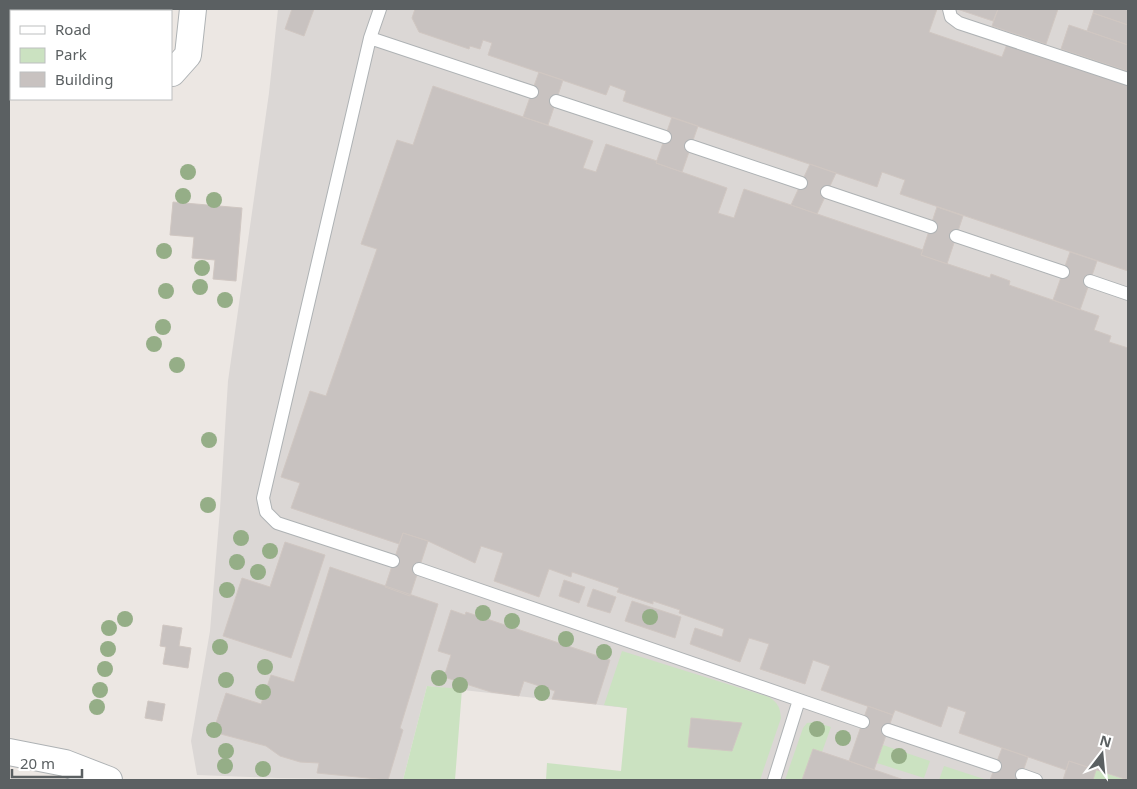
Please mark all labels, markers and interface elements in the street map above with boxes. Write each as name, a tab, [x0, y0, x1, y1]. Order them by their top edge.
legend	[10, 10, 172, 100]
text: Road	[55, 19, 91, 39]
text: Park	[55, 44, 87, 64]
text: Building	[55, 69, 113, 89]
north arrow	[1077, 729, 1127, 779]
text: N	[1098, 730, 1114, 752]
scale bar	[12, 746, 82, 778]
text: 20 m	[20, 753, 55, 773]

